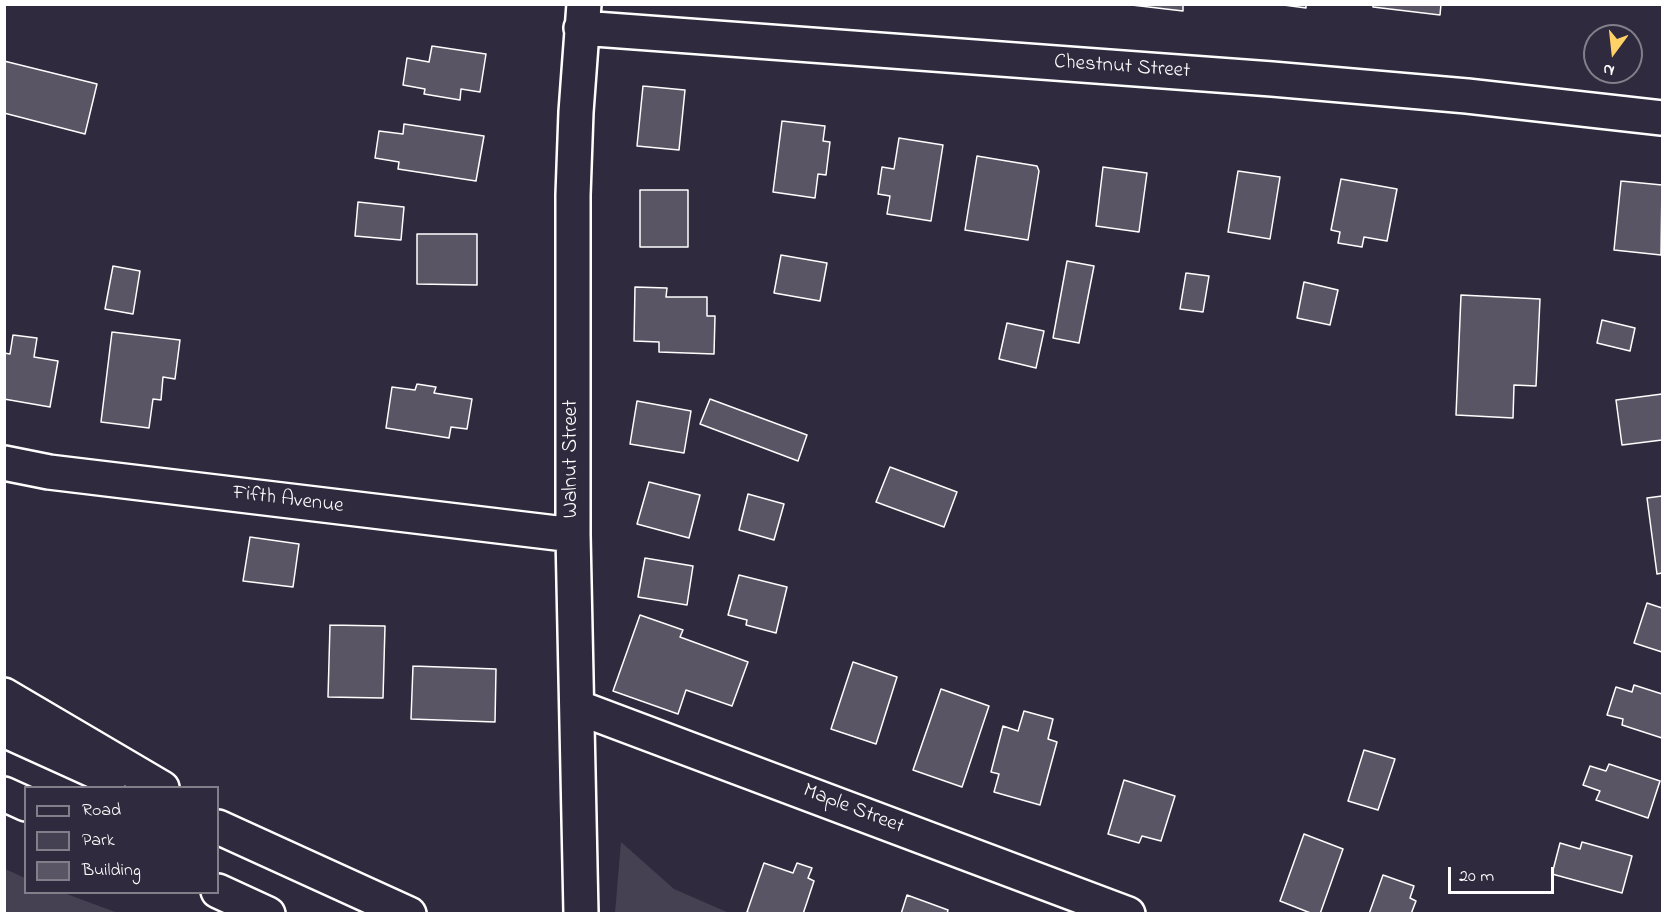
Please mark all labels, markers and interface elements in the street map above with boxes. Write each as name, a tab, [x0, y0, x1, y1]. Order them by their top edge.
north arrow	[1583, 24, 1643, 84]
street label: Chestnut Street	[1053, 51, 1191, 85]
text: N	[1601, 56, 1617, 82]
street label: Walnut Street	[560, 400, 586, 518]
street label: Fifth Avenue	[231, 482, 345, 520]
street label: Maple Street	[799, 779, 907, 841]
legend	[24, 786, 219, 894]
text: Road	[82, 798, 121, 824]
text: Park	[82, 828, 115, 854]
scale bar	[1451, 855, 1558, 893]
text: Building	[82, 858, 141, 884]
text: 20 m	[1459, 864, 1494, 890]

